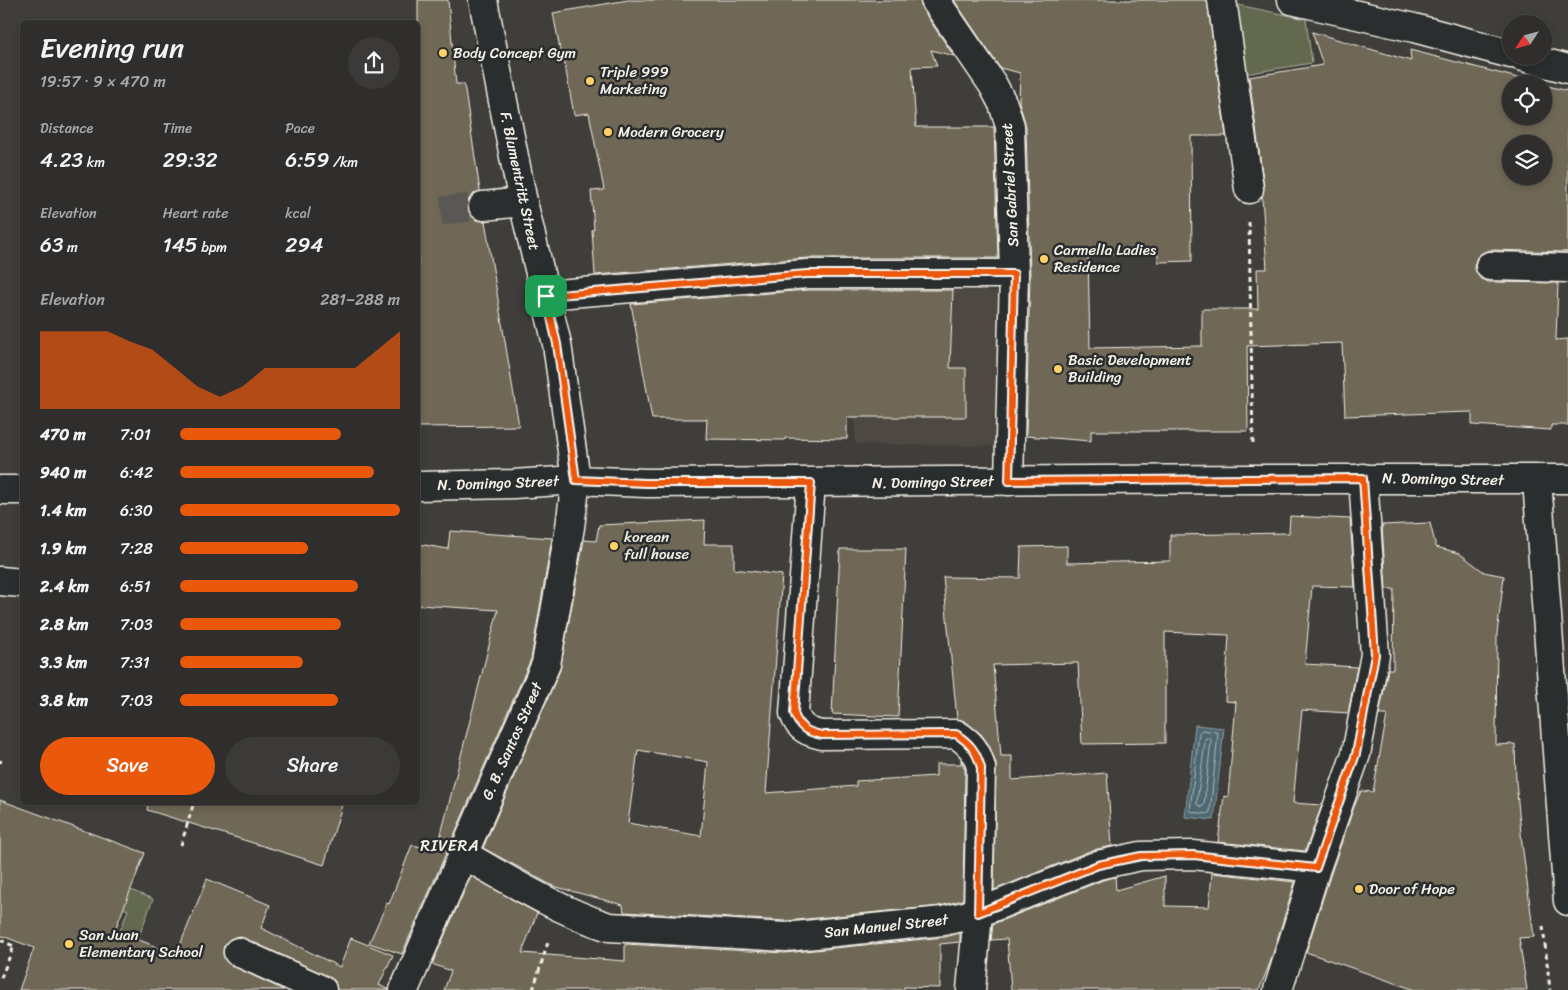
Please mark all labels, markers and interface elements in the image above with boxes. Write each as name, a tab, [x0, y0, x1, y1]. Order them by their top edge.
north arrow	[1502, 15, 1552, 65]
map controls	[1502, 15, 1552, 185]
text: Evening run	[40, 23, 184, 72]
button: share	[348, 37, 400, 89]
place label: Body Concept Gym	[453, 40, 576, 66]
marker: Body Concept Gym	[437, 47, 449, 59]
place label: Triple 999 Marketing	[600, 59, 669, 102]
text: 19:57 · 9 × 470 m	[40, 67, 166, 96]
marker: Triple 999 Marketing	[584, 75, 596, 87]
button: locate	[1502, 75, 1552, 125]
street label: F. Blumentritt Street	[493, 109, 547, 253]
text: Distance	[40, 116, 93, 141]
text: Time	[163, 116, 192, 141]
text: Pace	[285, 116, 315, 141]
place label: Modern Grocery	[618, 119, 724, 145]
street label: San Gabriel Street	[994, 122, 1026, 247]
marker: Modern Grocery	[602, 126, 614, 138]
button: layers	[1502, 135, 1552, 185]
text: 4.23	[40, 141, 83, 179]
text: 29:32	[163, 141, 218, 179]
text: 6:59	[285, 141, 329, 179]
text: km	[83, 150, 105, 175]
text: /km	[329, 150, 358, 175]
text: Elevation	[40, 201, 97, 226]
text: Heart rate	[163, 201, 228, 226]
text: kcal	[285, 201, 311, 226]
text: 63	[40, 226, 63, 264]
text: 145	[163, 226, 198, 264]
text: 294	[285, 226, 323, 264]
text: m	[63, 235, 78, 260]
text: bpm	[198, 235, 227, 260]
place label: Carmella Ladies Residence	[1054, 237, 1157, 280]
marker: Carmella Ladies Residence	[1038, 253, 1050, 265]
pin	[525, 275, 567, 317]
icon: arrive	[532, 282, 560, 310]
text: Elevation	[40, 285, 105, 314]
text: 281–288 m	[320, 285, 400, 314]
place label: Basic Development Building	[1068, 347, 1192, 390]
marker: Basic Development Building	[1052, 363, 1064, 375]
text: 470 m	[40, 420, 86, 449]
text: 7:01	[120, 420, 151, 449]
text: 940 m	[40, 458, 86, 487]
text: 6:42	[120, 458, 153, 487]
street label: N. Domingo Street	[1382, 465, 1505, 493]
street label: N. Domingo Street	[437, 468, 560, 498]
street label: N. Domingo Street	[872, 468, 995, 496]
text: 1.4 km	[40, 496, 87, 525]
text: 6:30	[120, 496, 153, 525]
place label: korean full house	[624, 524, 690, 567]
text: 1.9 km	[40, 534, 86, 563]
text: 7:28	[120, 534, 153, 563]
marker: korean full house	[608, 540, 620, 552]
text: 2.4 km	[40, 572, 89, 601]
text: 6:51	[120, 572, 151, 601]
text: 2.8 km	[40, 610, 89, 639]
text: 7:03	[120, 610, 153, 639]
text: 3.3 km	[40, 648, 87, 677]
text: 7:31	[120, 648, 150, 677]
street label: G. B. Santos Street	[474, 677, 550, 804]
text: 3.8 km	[40, 686, 88, 715]
text: 7:03	[120, 686, 153, 715]
button: Save	[40, 737, 215, 795]
button: Share	[225, 737, 400, 795]
district label: RIVERA	[420, 831, 480, 860]
place label: Door of Hope	[1369, 876, 1455, 902]
marker: Door of Hope	[1353, 883, 1365, 895]
street label: San Manuel Street	[823, 906, 950, 945]
place label: San Juan Elementary School	[79, 922, 204, 965]
marker: San Juan Elementary School	[63, 938, 75, 950]

